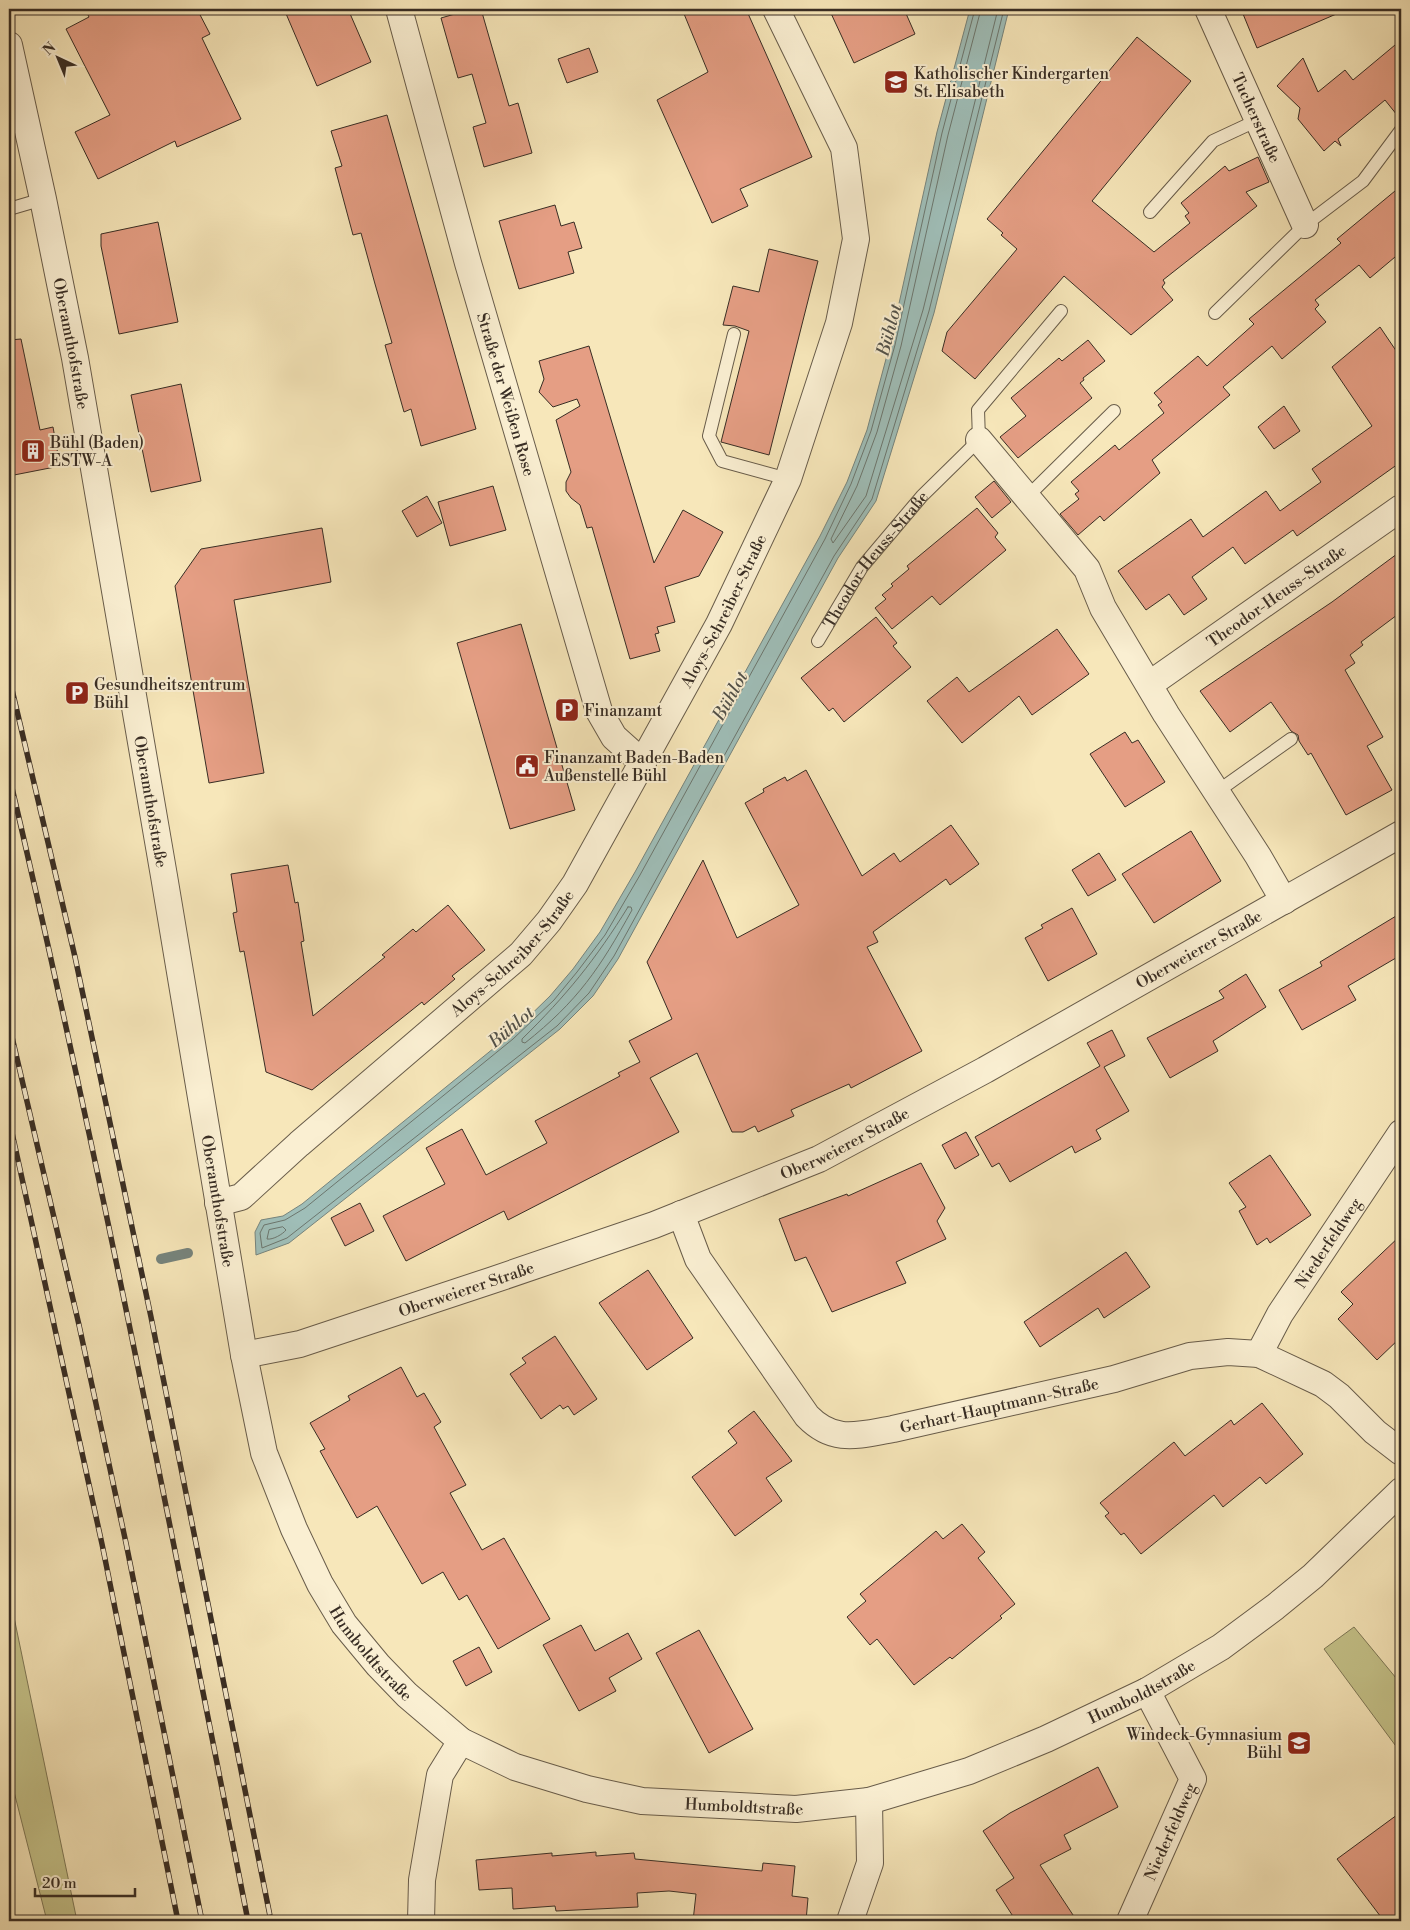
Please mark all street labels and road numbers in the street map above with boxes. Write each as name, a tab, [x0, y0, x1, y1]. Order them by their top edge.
street label: Tucherstraße	[1227, 70, 1285, 166]
street label: Oberamthofstraße	[48, 276, 93, 411]
street label: Straße der Weißen Rose	[472, 310, 539, 479]
street label: Theodor-Heuss-Straße	[819, 487, 933, 632]
street label: Aloys-Schreiber-Straße	[676, 531, 771, 692]
street label: Theodor-Heuss-Straße	[1203, 541, 1350, 652]
street label: Oberamthofstraße	[129, 734, 171, 869]
street label: Aloys-Schreiber-Straße	[446, 886, 579, 1022]
street label: Oberweierer Straße	[1132, 906, 1265, 993]
street label: Oberweierer Straße	[777, 1104, 913, 1184]
street label: Oberamthofstraße	[196, 1134, 238, 1269]
street label: Niederfeldweg	[1291, 1194, 1366, 1292]
street label: Oberweierer Straße	[396, 1258, 537, 1322]
street label: Gerhart-Hauptmann-Straße	[898, 1374, 1101, 1438]
street label: Humboldtstraße	[324, 1603, 416, 1705]
street label: Humboldtstraße	[1085, 1656, 1199, 1729]
street label: Niederfeldweg	[1140, 1779, 1201, 1884]
street label: Humboldtstraße	[684, 1794, 804, 1820]

